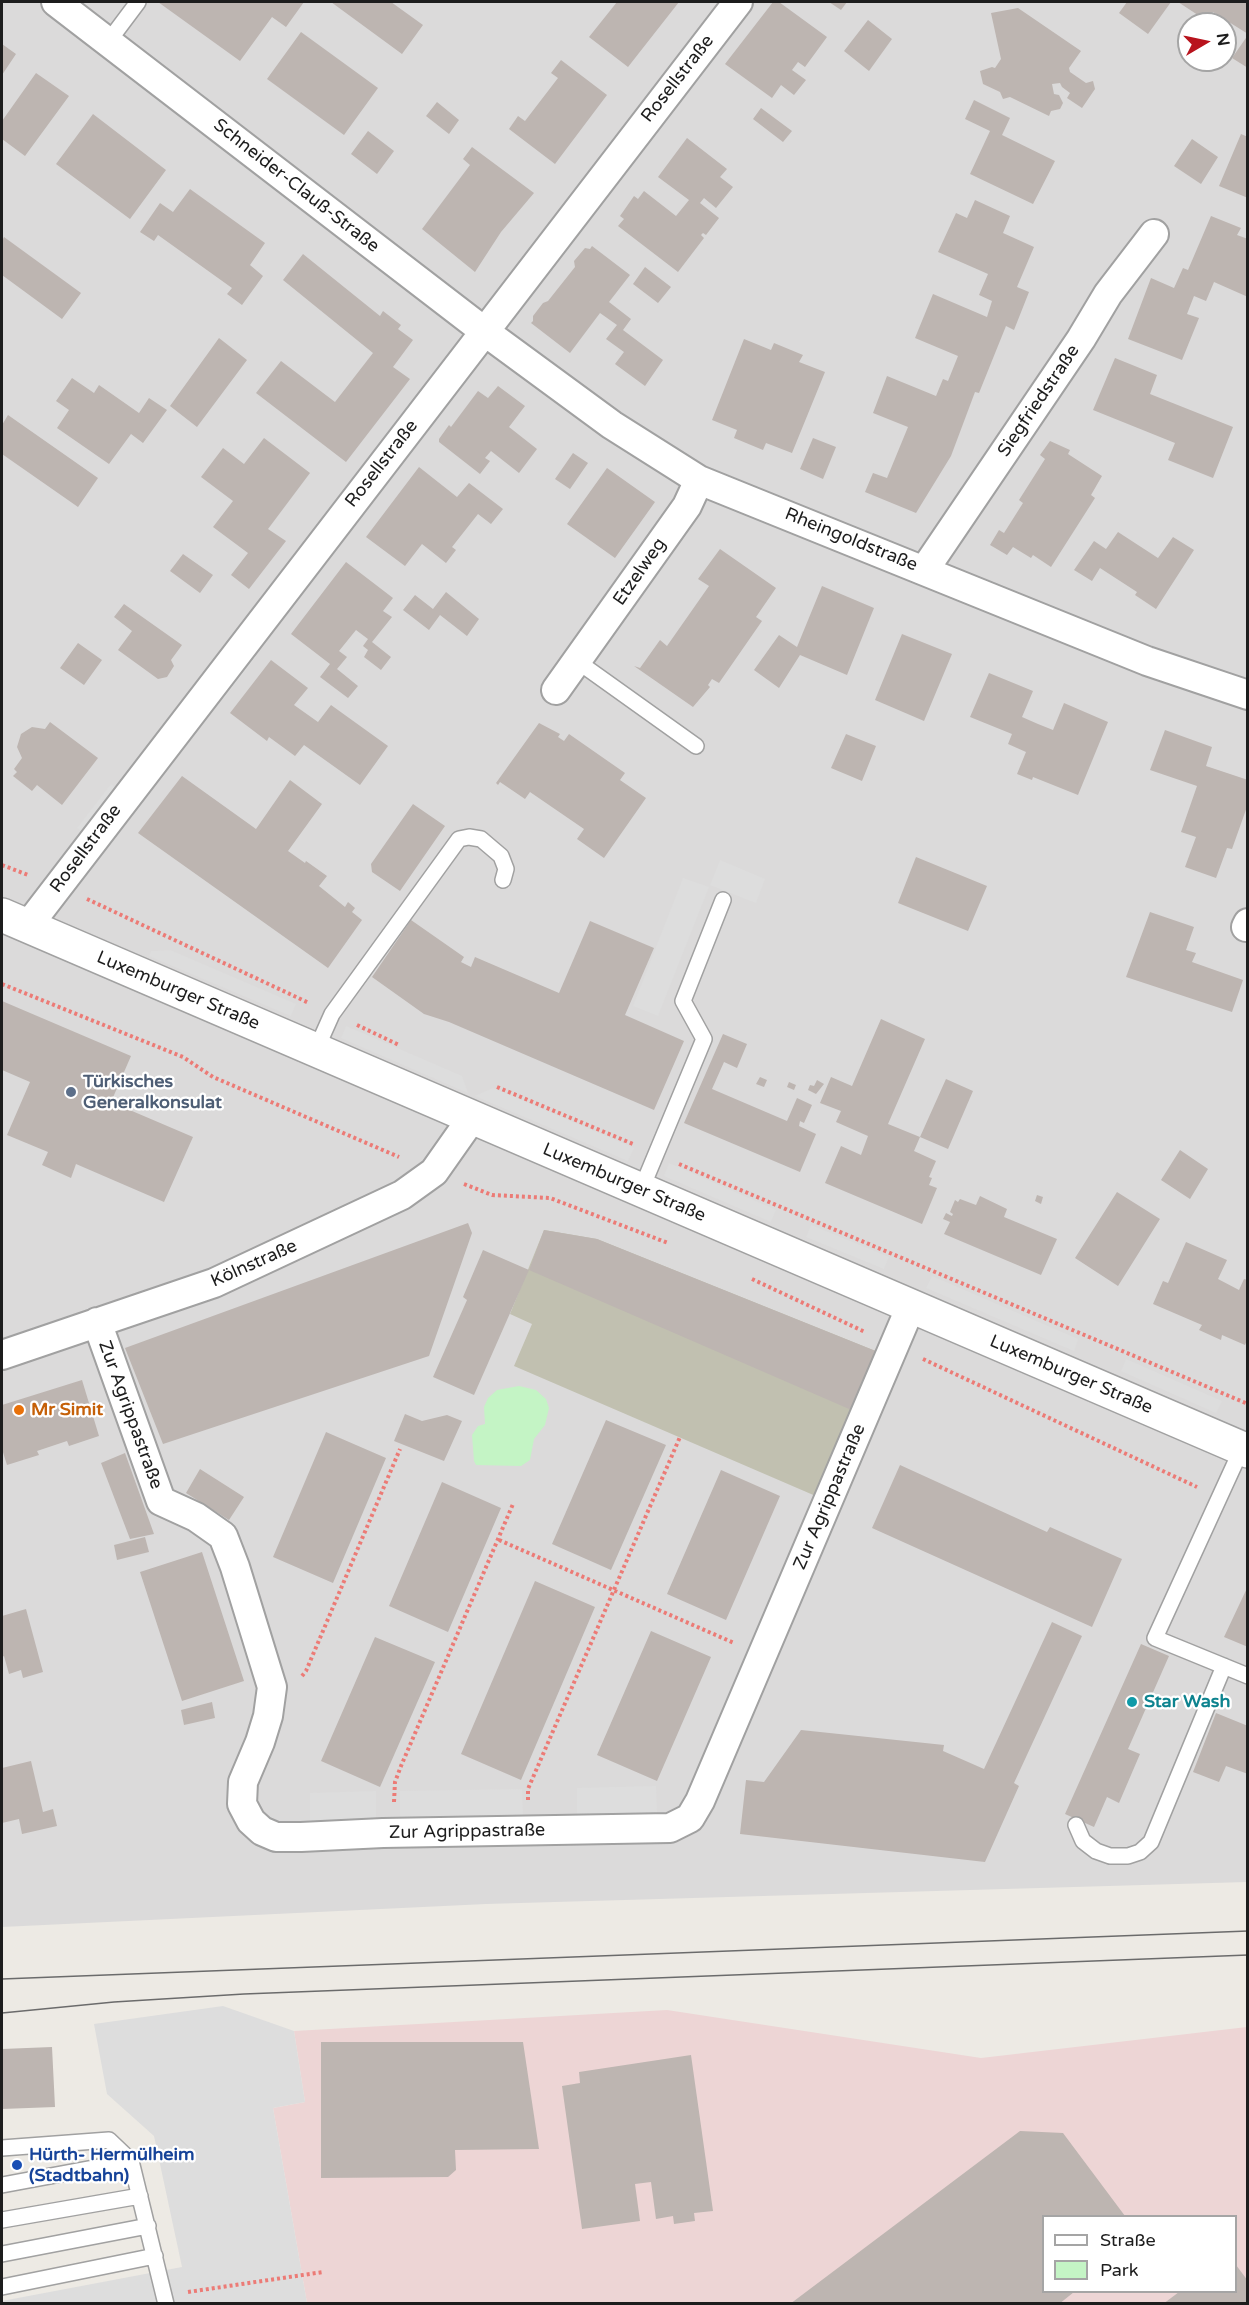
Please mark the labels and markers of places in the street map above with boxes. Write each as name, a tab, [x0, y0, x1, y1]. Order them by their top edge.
place label: Türkisches Generalkonsulat	[83, 1071, 222, 1114]
marker: Türkisches Generalkonsulat	[64, 1085, 78, 1099]
place label: Mr Simit	[31, 1399, 103, 1421]
marker: Mr Simit	[12, 1403, 26, 1417]
place label: Star Wash	[1144, 1691, 1230, 1713]
marker: Star Wash	[1125, 1695, 1139, 1709]
place label: Hürth- Hermülheim (Stadtbahn)	[29, 2144, 195, 2186]
marker: Hürth- Hermülheim (Stadtbahn)	[10, 2158, 24, 2172]

